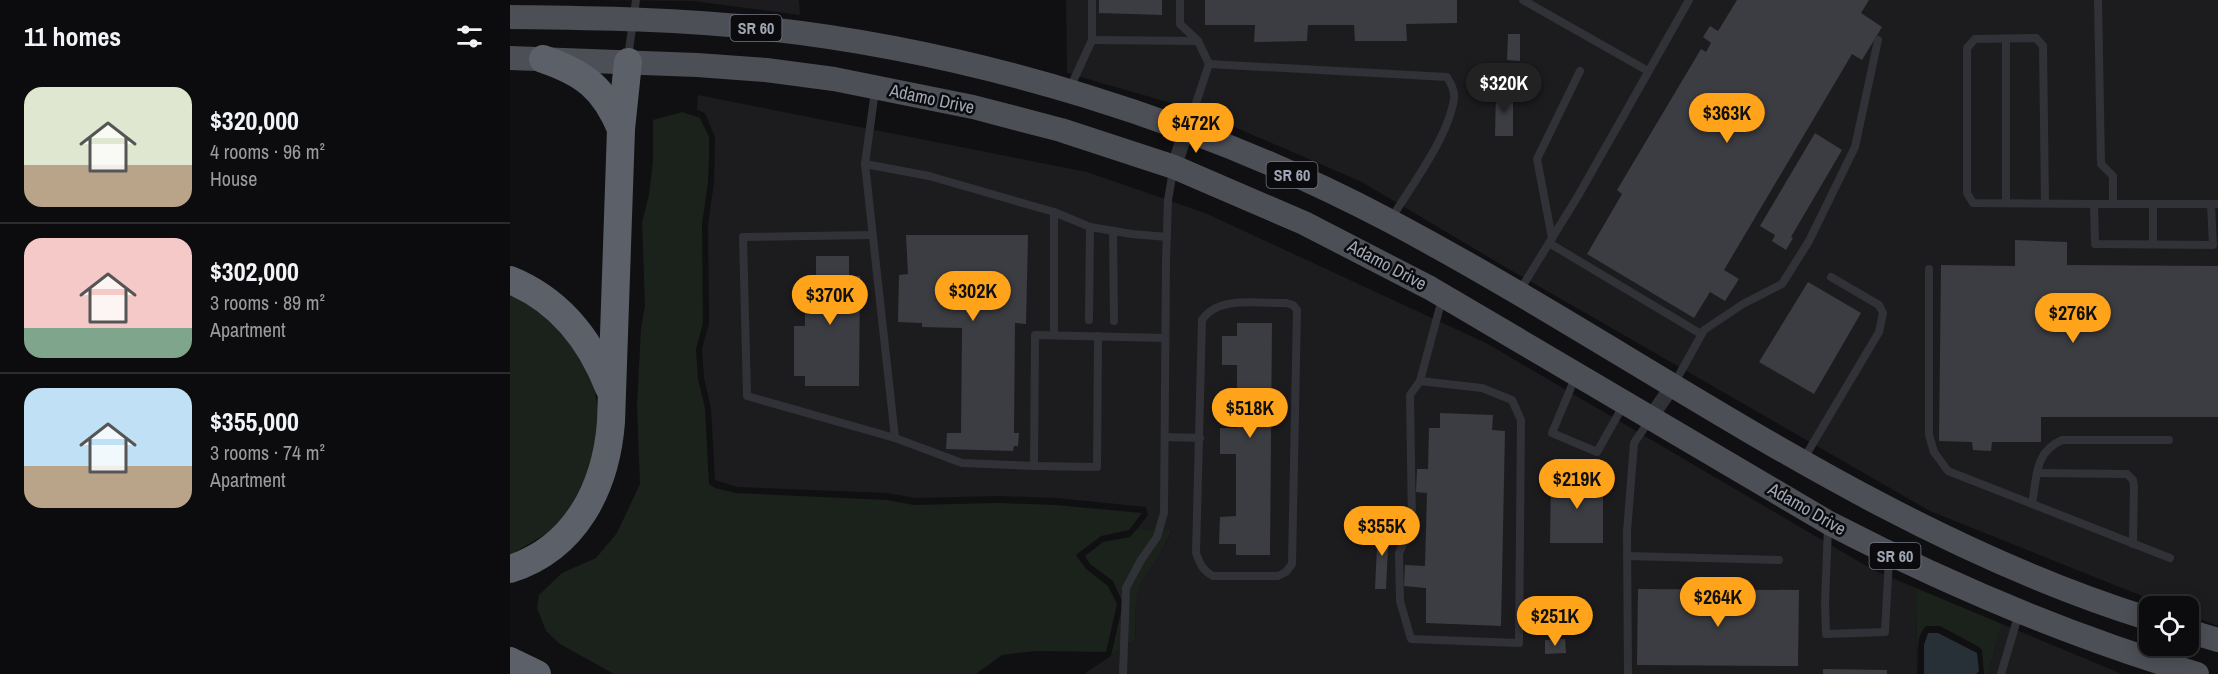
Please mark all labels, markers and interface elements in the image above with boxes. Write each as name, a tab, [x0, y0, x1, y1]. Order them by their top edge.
road number: SR 60	[730, 15, 782, 41]
text: 11 homes	[24, 19, 121, 54]
icon: filters	[453, 20, 486, 53]
pin: $320K	[1462, 63, 1546, 114]
text: $320K	[1480, 69, 1528, 96]
street label: Adamo Drive	[886, 77, 977, 120]
pin: $363K	[1685, 93, 1769, 144]
text: $363K	[1703, 99, 1751, 126]
text: $320,000	[210, 103, 299, 138]
pin: $472K	[1154, 103, 1238, 154]
text: $472K	[1172, 109, 1220, 136]
icon: home	[72, 111, 144, 183]
text: 4 rooms · 96 m²	[210, 138, 325, 165]
road number: SR 60	[1266, 162, 1318, 188]
text: House	[210, 165, 257, 192]
street label: Adamo Drive	[1342, 233, 1431, 296]
text: $302,000	[210, 254, 299, 289]
icon: home	[72, 262, 144, 334]
pin: $302K	[931, 271, 1015, 322]
pin: $370K	[788, 275, 872, 326]
text: $302K	[949, 277, 997, 304]
text: $370K	[806, 281, 854, 308]
text: 3 rooms · 89 m²	[210, 289, 325, 316]
pin: $276K	[2031, 293, 2115, 344]
text: $276K	[2049, 299, 2097, 326]
text: Apartment	[210, 316, 286, 343]
pin: $518K	[1208, 388, 1292, 439]
text: $518K	[1226, 394, 1274, 421]
text: $355,000	[210, 404, 299, 439]
icon: home	[72, 412, 144, 484]
text: 3 rooms · 74 m²	[210, 439, 325, 466]
pin: $219K	[1535, 459, 1619, 510]
text: $219K	[1553, 465, 1601, 492]
text: Apartment	[210, 466, 286, 493]
street label: Adamo Drive	[1763, 476, 1851, 541]
pin: $355K	[1340, 506, 1424, 557]
text: $355K	[1358, 512, 1406, 539]
road number: SR 60	[1870, 543, 1920, 569]
pin: $264K	[1676, 577, 1760, 628]
text: $264K	[1694, 583, 1742, 610]
pin: $251K	[1513, 596, 1597, 647]
map controls	[2139, 596, 2199, 656]
button: locate	[2139, 596, 2199, 656]
text: $251K	[1531, 602, 1579, 629]

